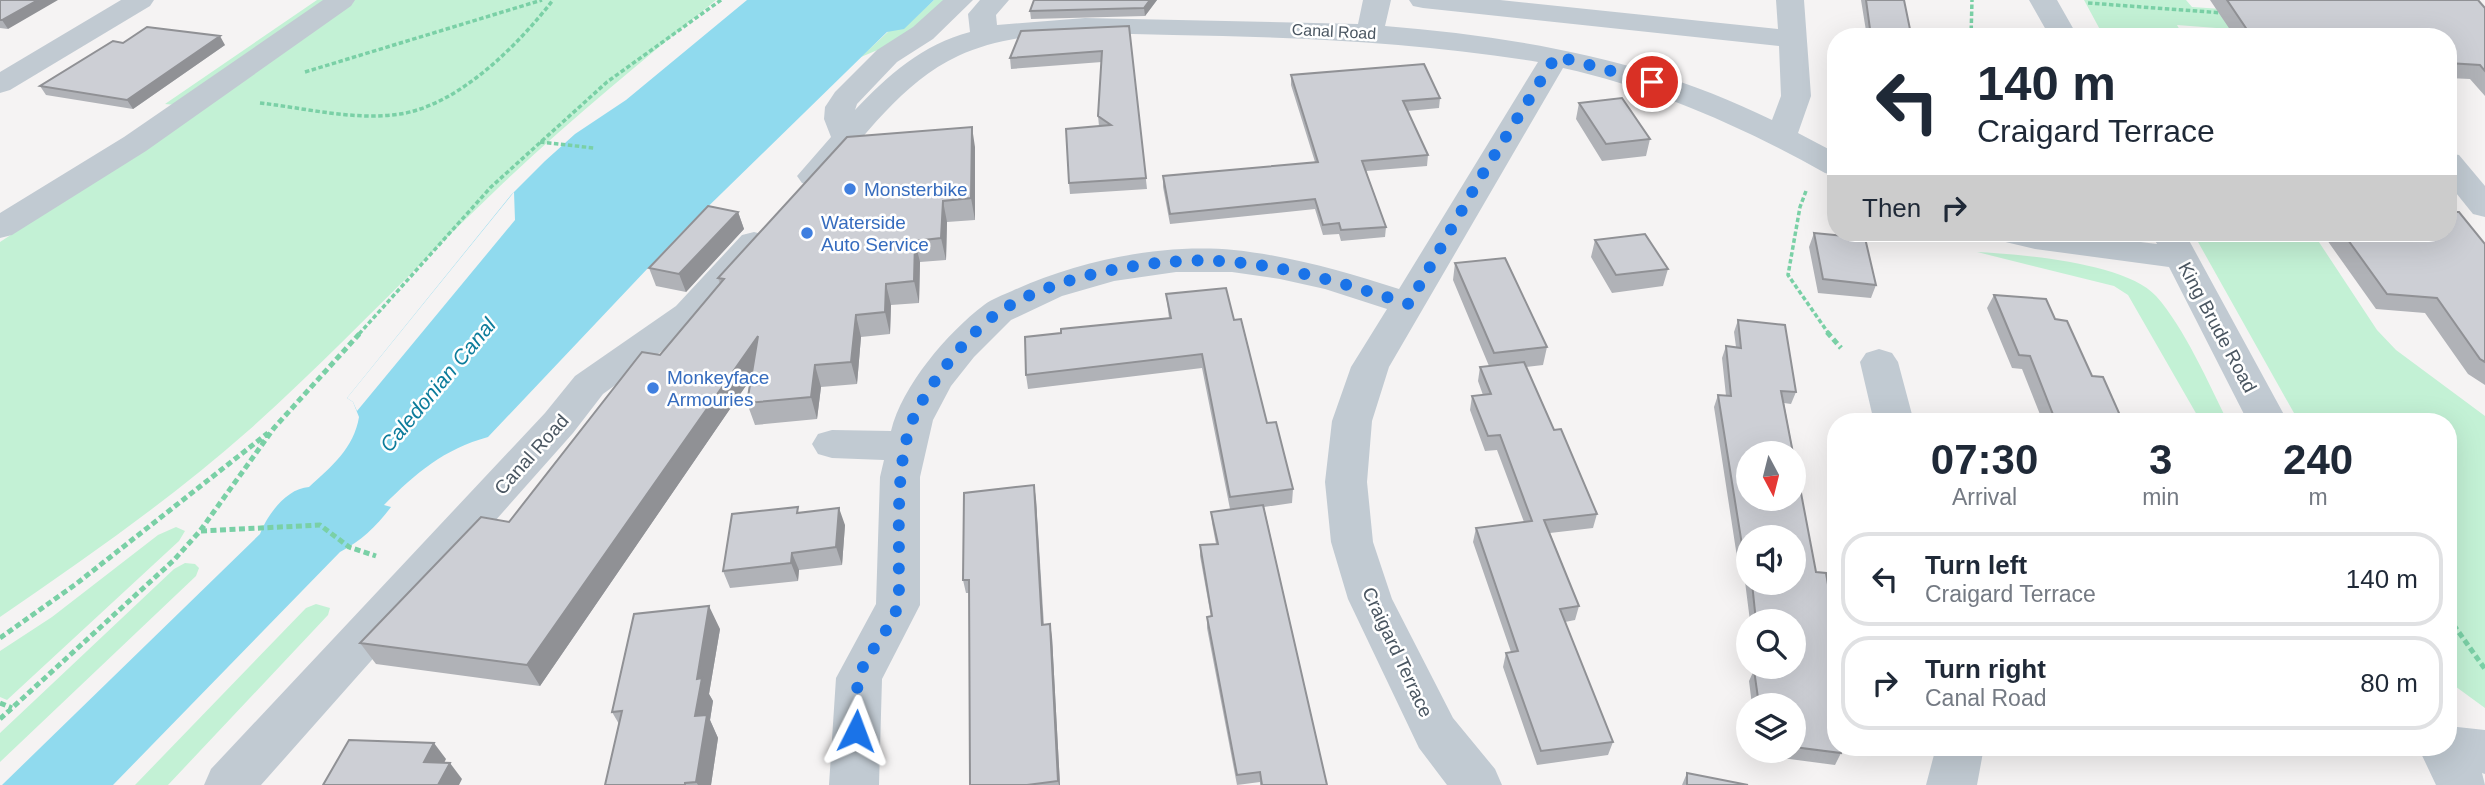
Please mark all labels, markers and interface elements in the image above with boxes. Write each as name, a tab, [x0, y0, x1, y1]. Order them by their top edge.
street label: Canal Road	[1291, 21, 1377, 42]
pin	[1622, 52, 1682, 112]
icon: left	[1862, 56, 1953, 147]
text: 140 m	[1977, 56, 2116, 110]
icon: arrive	[1633, 63, 1671, 101]
text: Craigard Terrace	[1977, 113, 2215, 149]
place label: Monsterbike	[864, 179, 968, 200]
marker: Monsterbike	[842, 181, 858, 197]
icon: right	[1935, 189, 1973, 227]
text: Then	[1862, 193, 1921, 223]
place label: Waterside Auto Service	[821, 212, 929, 255]
marker: Waterside Auto Service	[799, 225, 815, 241]
street label: King Brude Road	[2174, 258, 2261, 396]
water label: Caledonian Canal	[375, 312, 501, 456]
place label: Monkeyface Armouries	[667, 367, 769, 410]
marker: Monkeyface Armouries	[645, 380, 661, 396]
street label: Canal Road	[490, 410, 573, 499]
text: 07:30	[1931, 436, 2038, 483]
text: 3	[2149, 436, 2172, 483]
text: 240	[2283, 436, 2353, 483]
north arrow	[1736, 441, 1806, 511]
map controls	[1736, 441, 1806, 763]
text: Arrival	[1952, 484, 2017, 510]
text: min	[2142, 484, 2179, 510]
text: m	[2309, 484, 2328, 510]
button: sound	[1736, 525, 1806, 595]
text: Turn left	[1925, 550, 2027, 580]
icon: left	[1866, 560, 1904, 598]
text: 140 m	[2346, 564, 2418, 594]
text: Craigard Terrace	[1925, 581, 2096, 607]
street label: Craigard Terrace	[1358, 584, 1437, 721]
button: search	[1736, 609, 1806, 679]
text: Turn right	[1925, 654, 2046, 684]
icon: right	[1866, 664, 1904, 702]
text: 80 m	[2360, 668, 2418, 698]
text: Canal Road	[1925, 685, 2046, 711]
button: layers	[1736, 693, 1806, 763]
position arrow	[819, 694, 893, 768]

